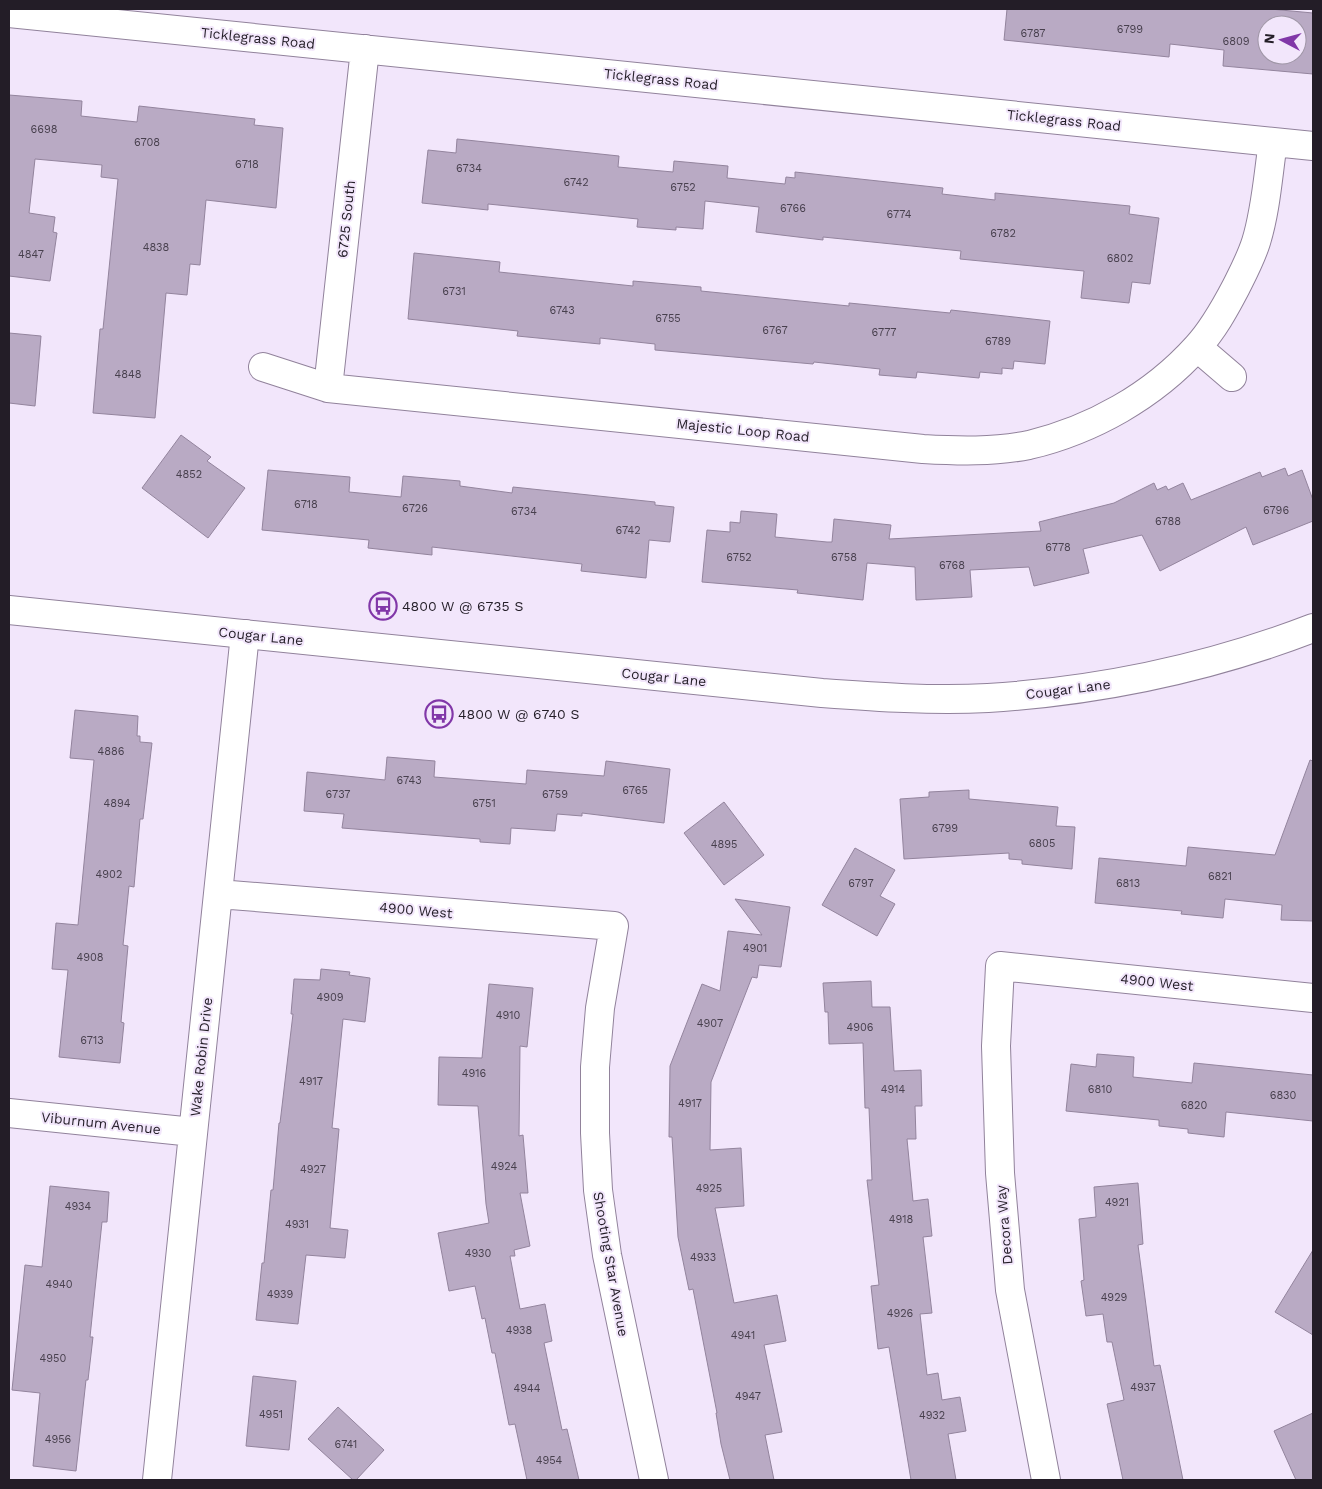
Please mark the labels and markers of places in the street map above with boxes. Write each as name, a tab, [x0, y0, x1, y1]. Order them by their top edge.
bus stop icon: 4800 W @ 6735 S	[368, 591, 398, 621]
place label: 4800 W @ 6735 S	[402, 598, 523, 614]
bus stop icon: 4800 W @ 6740 S	[424, 699, 454, 729]
place label: 4800 W @ 6740 S	[458, 706, 579, 722]

